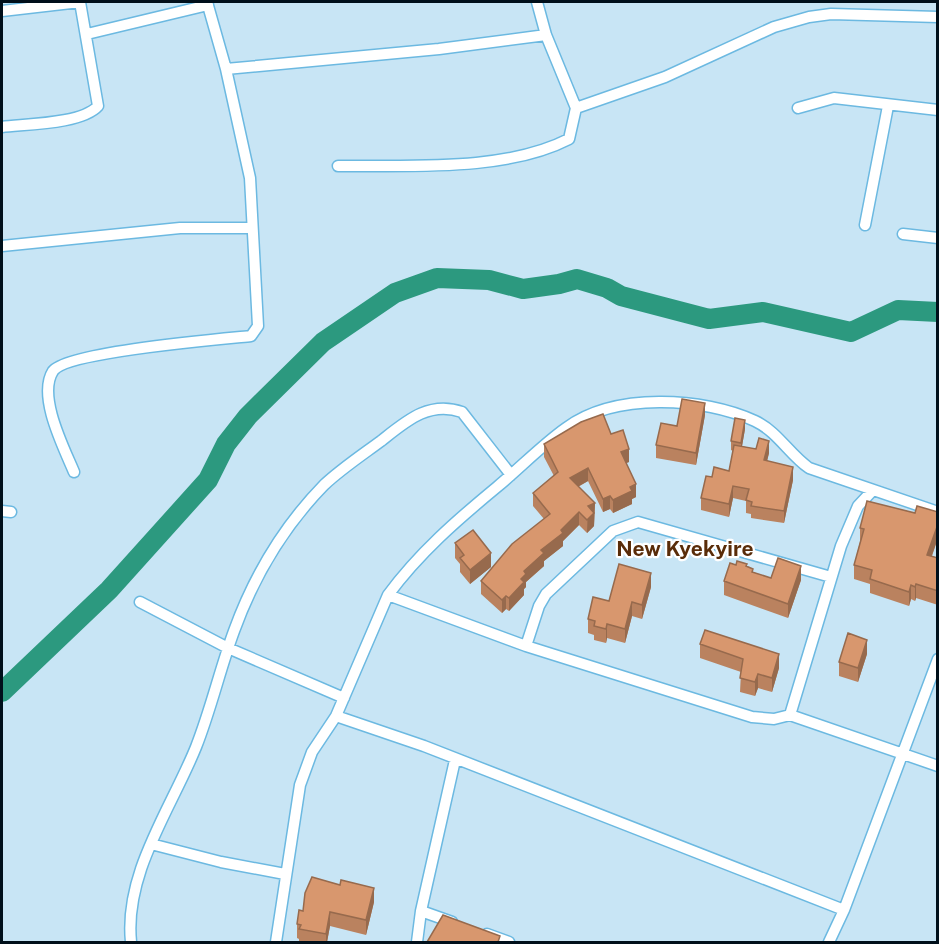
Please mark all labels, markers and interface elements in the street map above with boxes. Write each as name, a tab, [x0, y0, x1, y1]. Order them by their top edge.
district label: New Kyekyire	[616, 536, 754, 561]

